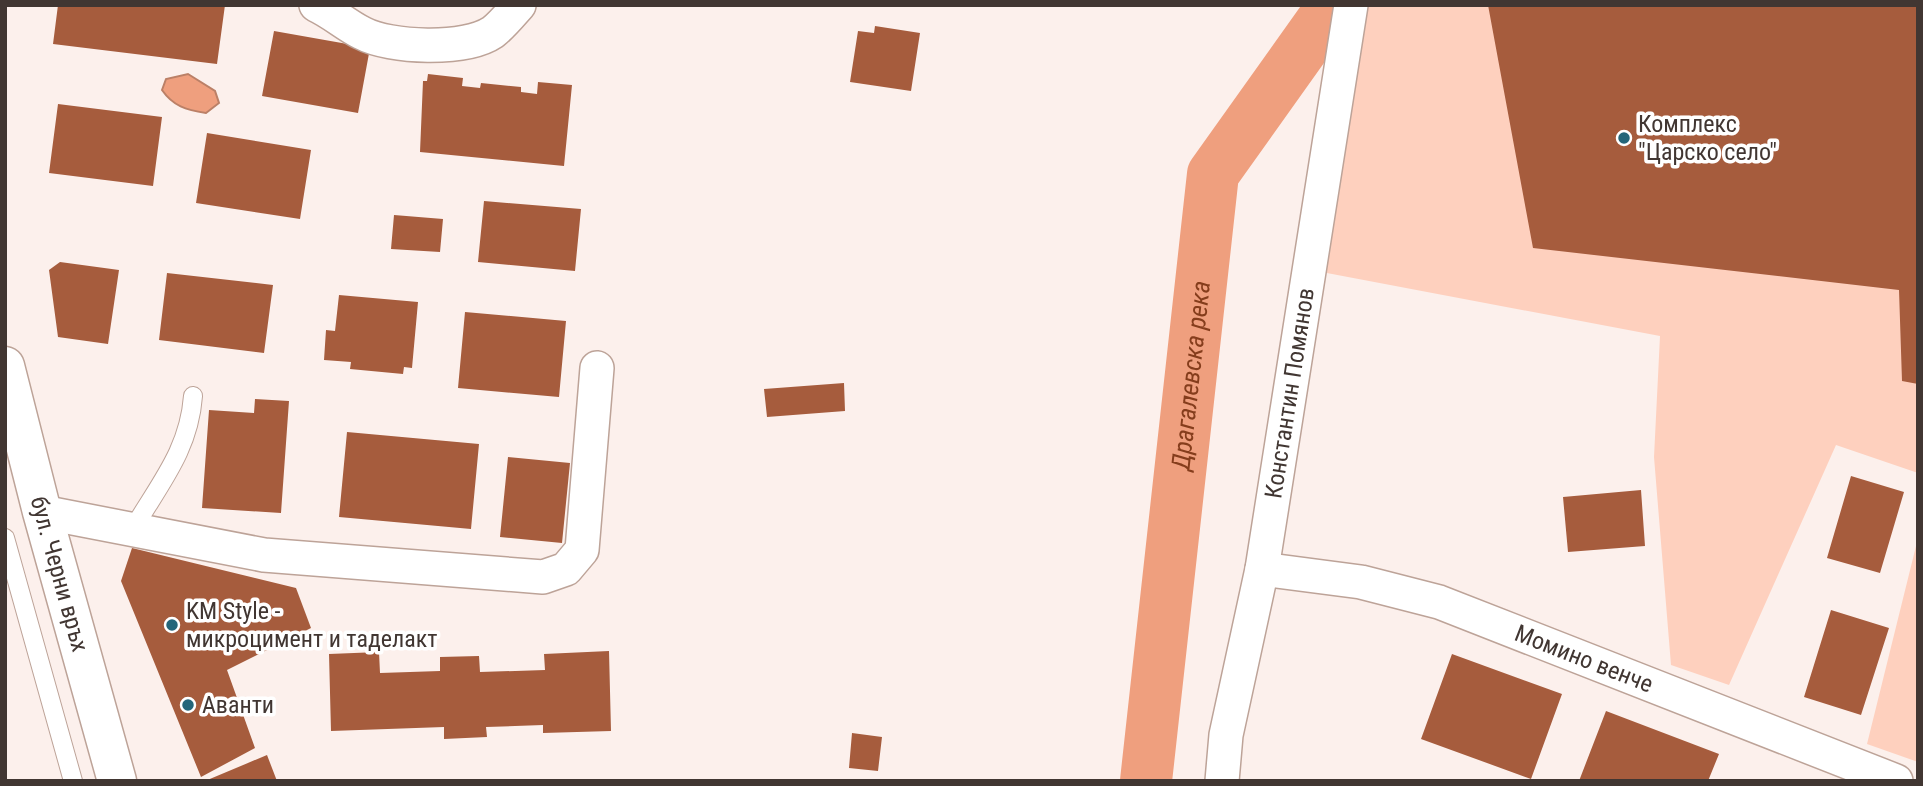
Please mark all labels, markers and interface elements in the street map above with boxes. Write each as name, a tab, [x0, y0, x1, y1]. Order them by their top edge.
place label: Комплекс "Царско село"	[1638, 110, 1777, 166]
marker: Комплекс "Царско село"	[1616, 130, 1632, 146]
water label: Драгалевска река	[1165, 279, 1216, 474]
street label: Константин Помянов	[1259, 286, 1320, 501]
street label: бул. Черни връх	[25, 493, 94, 655]
place label: KM Style - микроцимент и таделакт	[186, 597, 437, 653]
marker: KM Style - микроцимент и таделакт	[164, 617, 180, 633]
street label: Момино венче	[1511, 619, 1657, 698]
place label: Аванти	[202, 691, 274, 719]
marker: Аванти	[180, 697, 196, 713]

